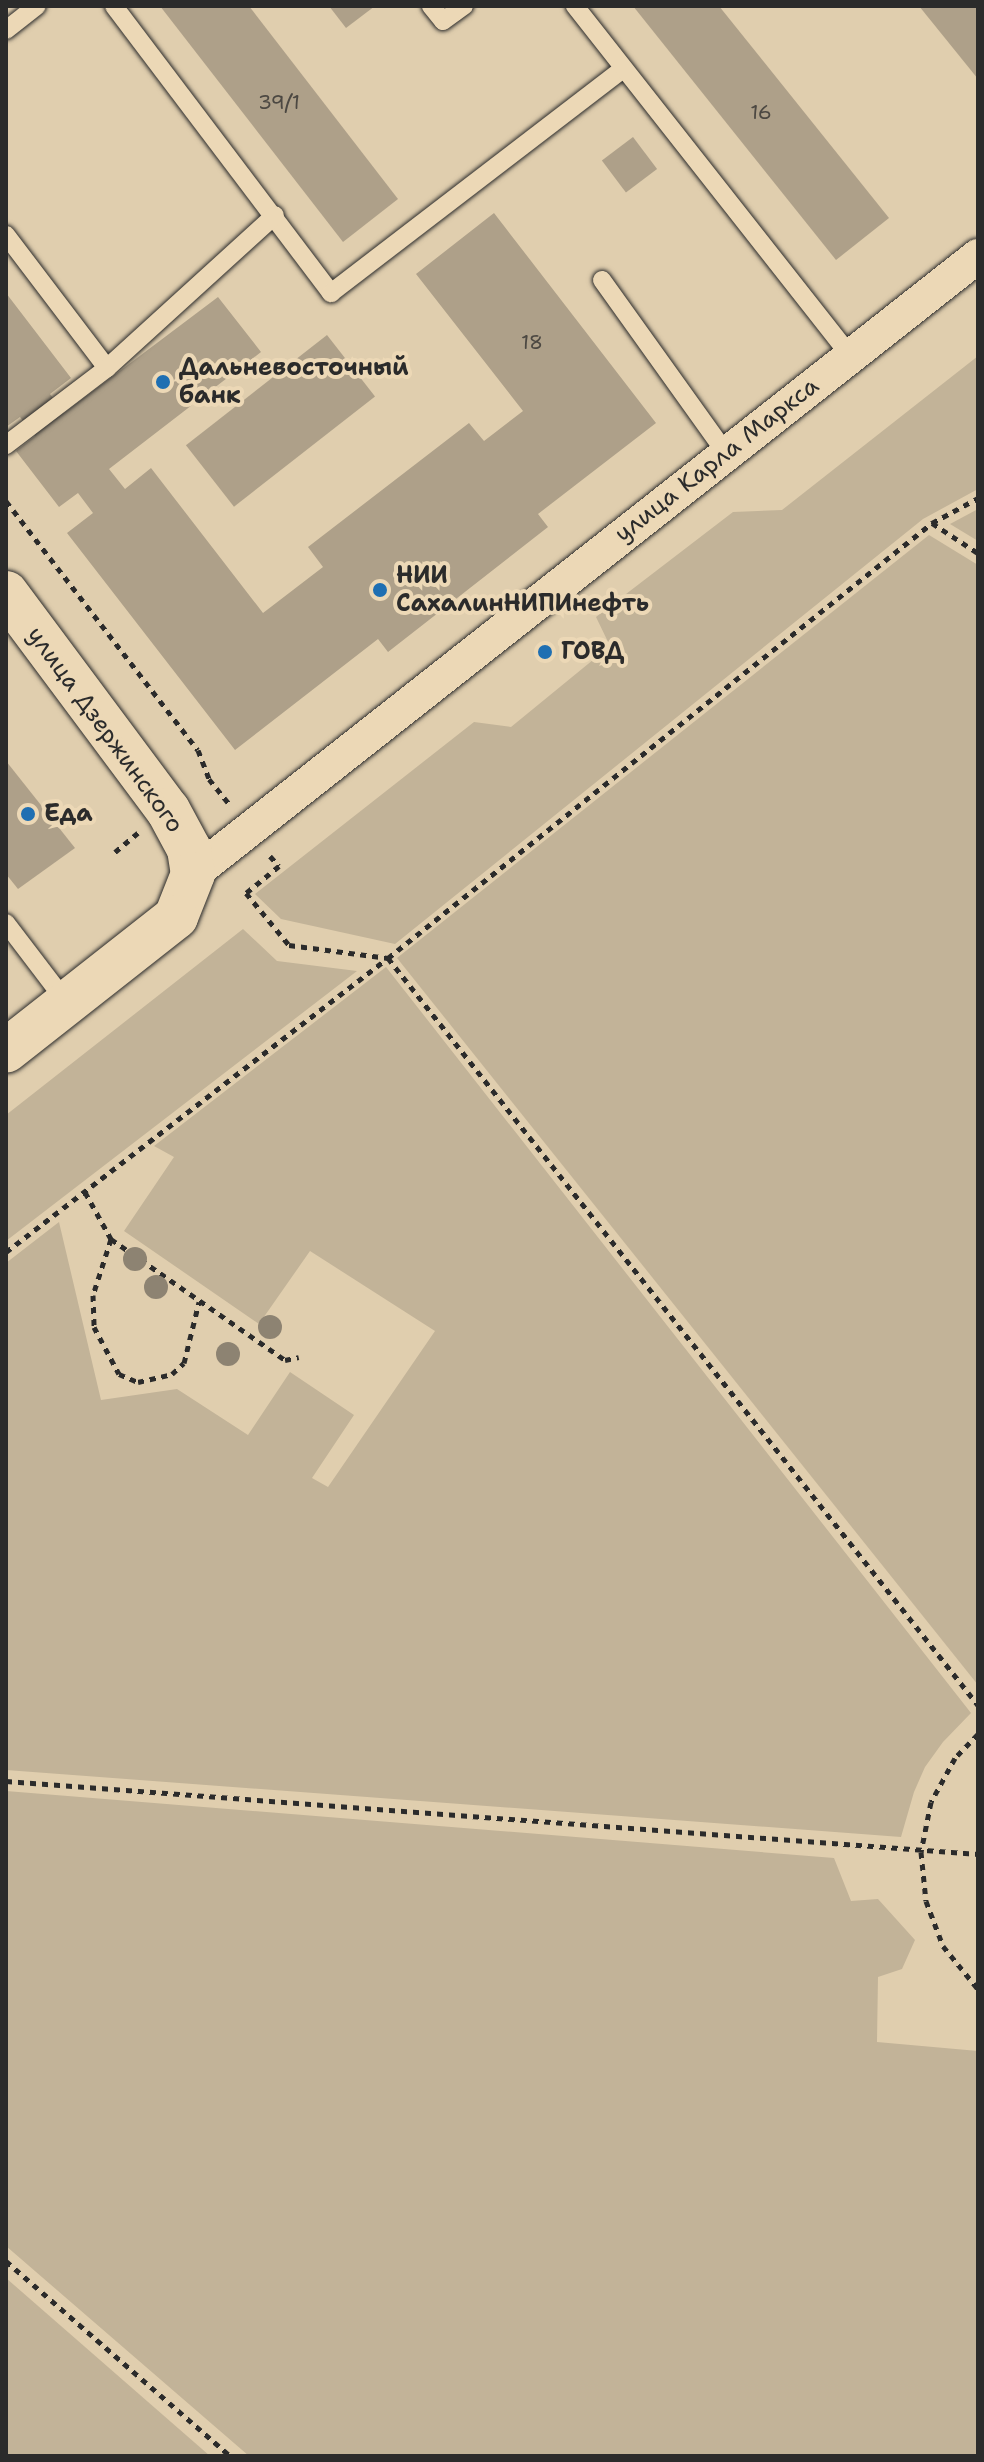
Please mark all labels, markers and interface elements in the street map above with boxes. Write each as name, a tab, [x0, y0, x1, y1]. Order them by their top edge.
house number: 39/1	[258, 90, 300, 114]
house number: 16	[750, 100, 772, 124]
house number: 18	[521, 330, 543, 354]
place label: Дальневосточный банк	[179, 354, 409, 410]
street label: улица Карла Маркса	[609, 371, 825, 549]
marker: Дальневосточный банк	[154, 373, 172, 391]
place label: НИИ СахалинНИПИнефть	[396, 562, 649, 618]
marker: НИИ СахалинНИПИнефть	[371, 581, 389, 599]
street label: улица Дзержинского	[21, 621, 189, 839]
place label: ГОВД	[561, 638, 624, 666]
marker: ГОВД	[536, 643, 554, 661]
place label: Еда	[44, 800, 93, 828]
marker: Еда	[19, 805, 37, 823]

